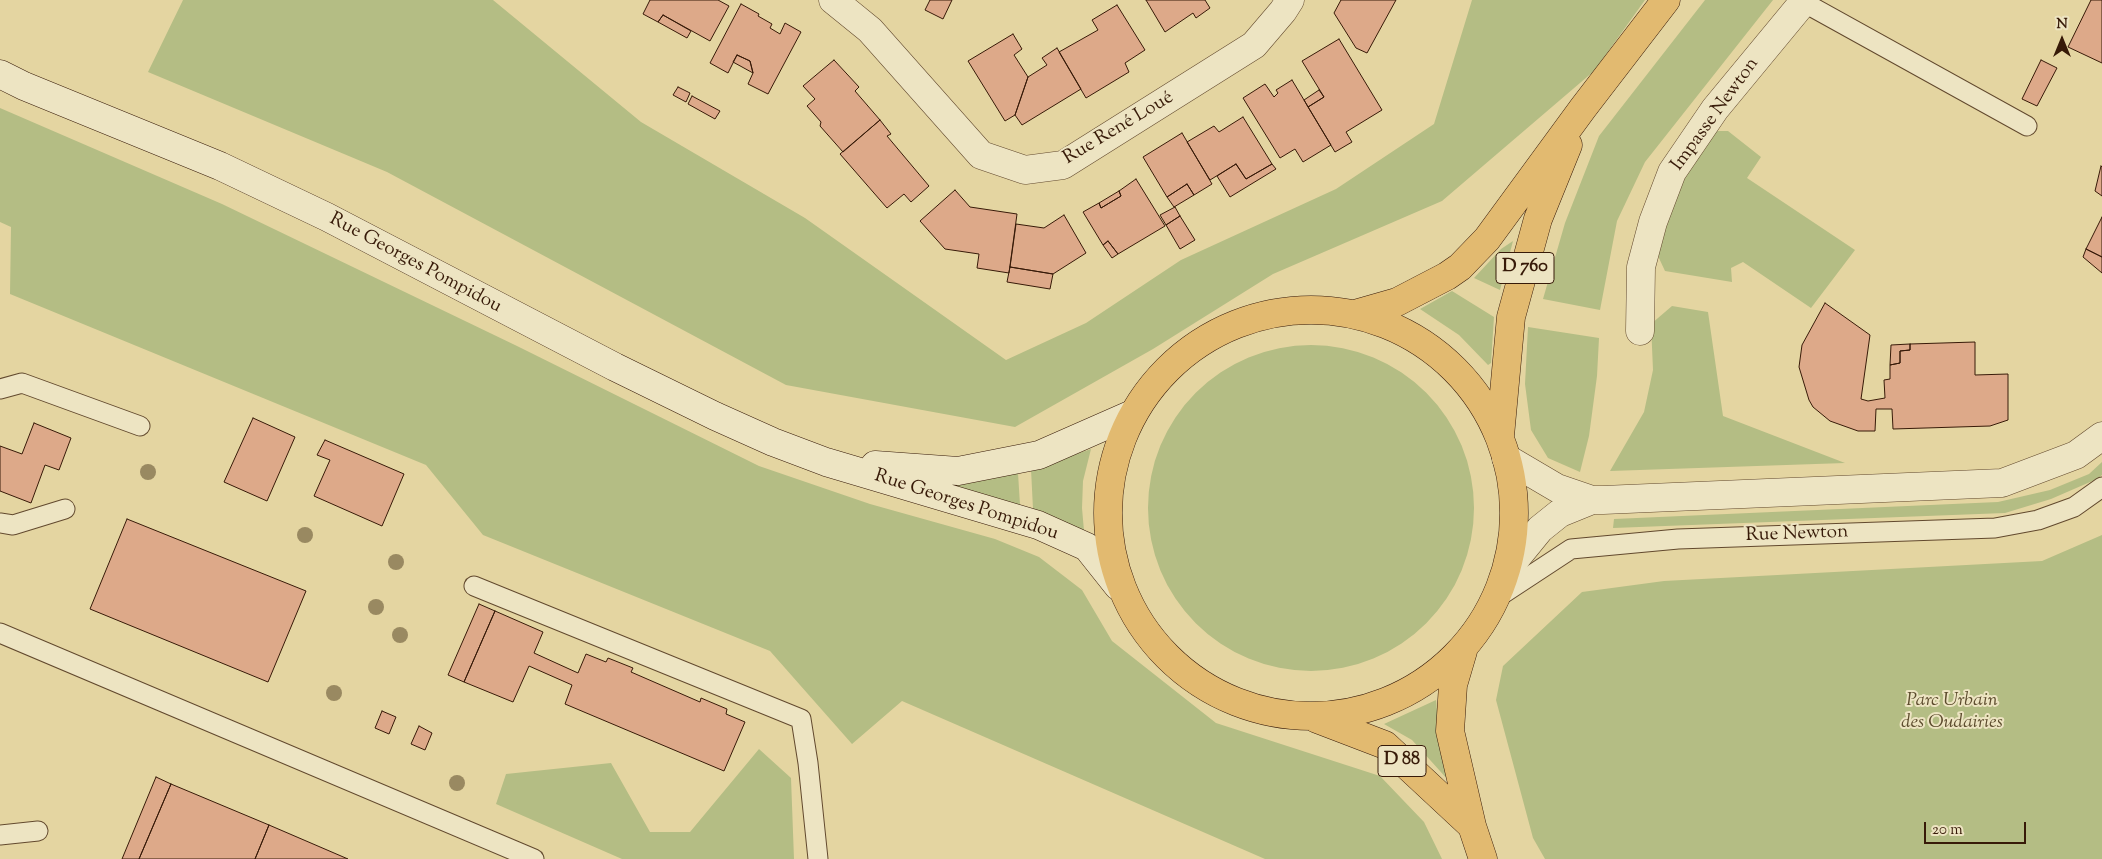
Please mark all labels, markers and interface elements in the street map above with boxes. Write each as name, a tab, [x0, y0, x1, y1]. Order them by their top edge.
north arrow	[2037, 15, 2087, 65]
text: N	[2056, 15, 2068, 35]
street label: Impasse Newton	[1667, 54, 1765, 176]
street label: Rue René Loué	[1060, 87, 1178, 171]
street label: Rue Georges Pompidou	[325, 209, 505, 319]
road number: D 760	[1496, 252, 1554, 284]
street label: Rue Georges Pompidou	[871, 466, 1061, 546]
street label: Rue Newton	[1745, 522, 1849, 548]
park label: Parc Urbain des Oudairies	[1901, 691, 2003, 735]
road number: D 88	[1378, 746, 1426, 776]
scale bar	[1927, 812, 2030, 844]
text: 20 m	[1932, 820, 1963, 841]

